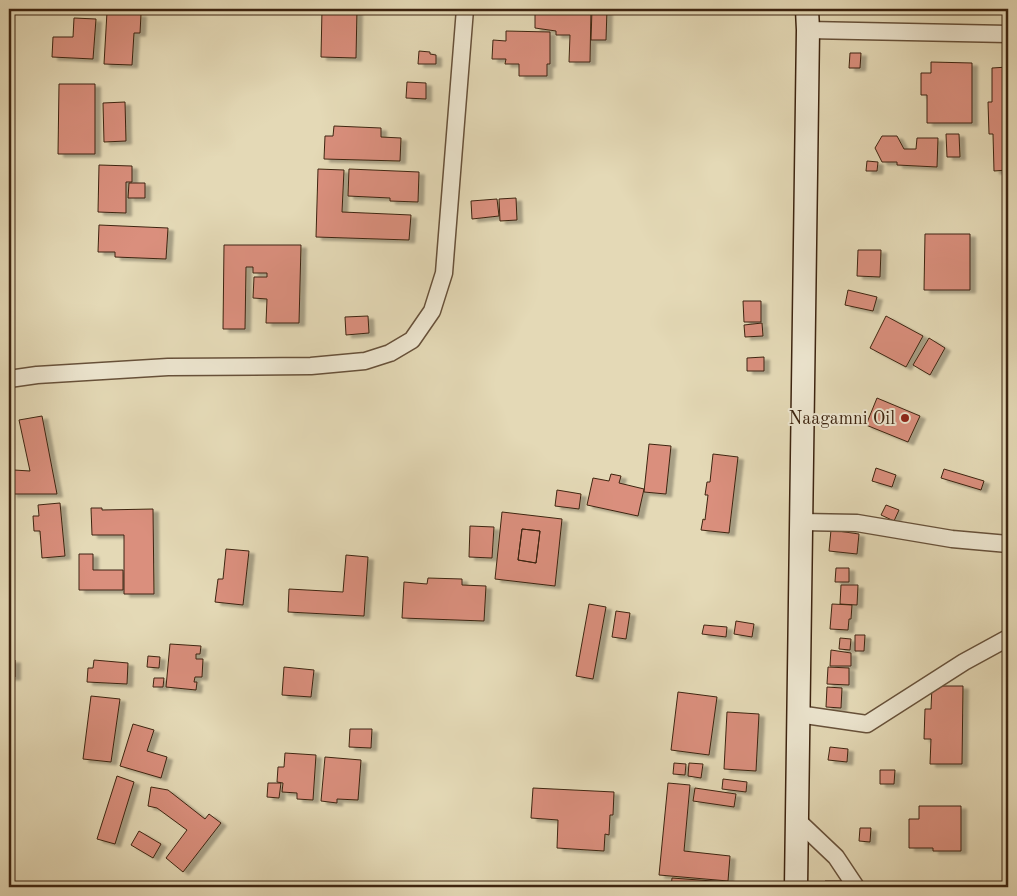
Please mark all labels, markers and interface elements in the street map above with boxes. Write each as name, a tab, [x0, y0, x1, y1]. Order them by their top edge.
place label: Naagamni Oil	[789, 410, 895, 428]
marker: Naagamni Oil	[899, 412, 911, 424]

